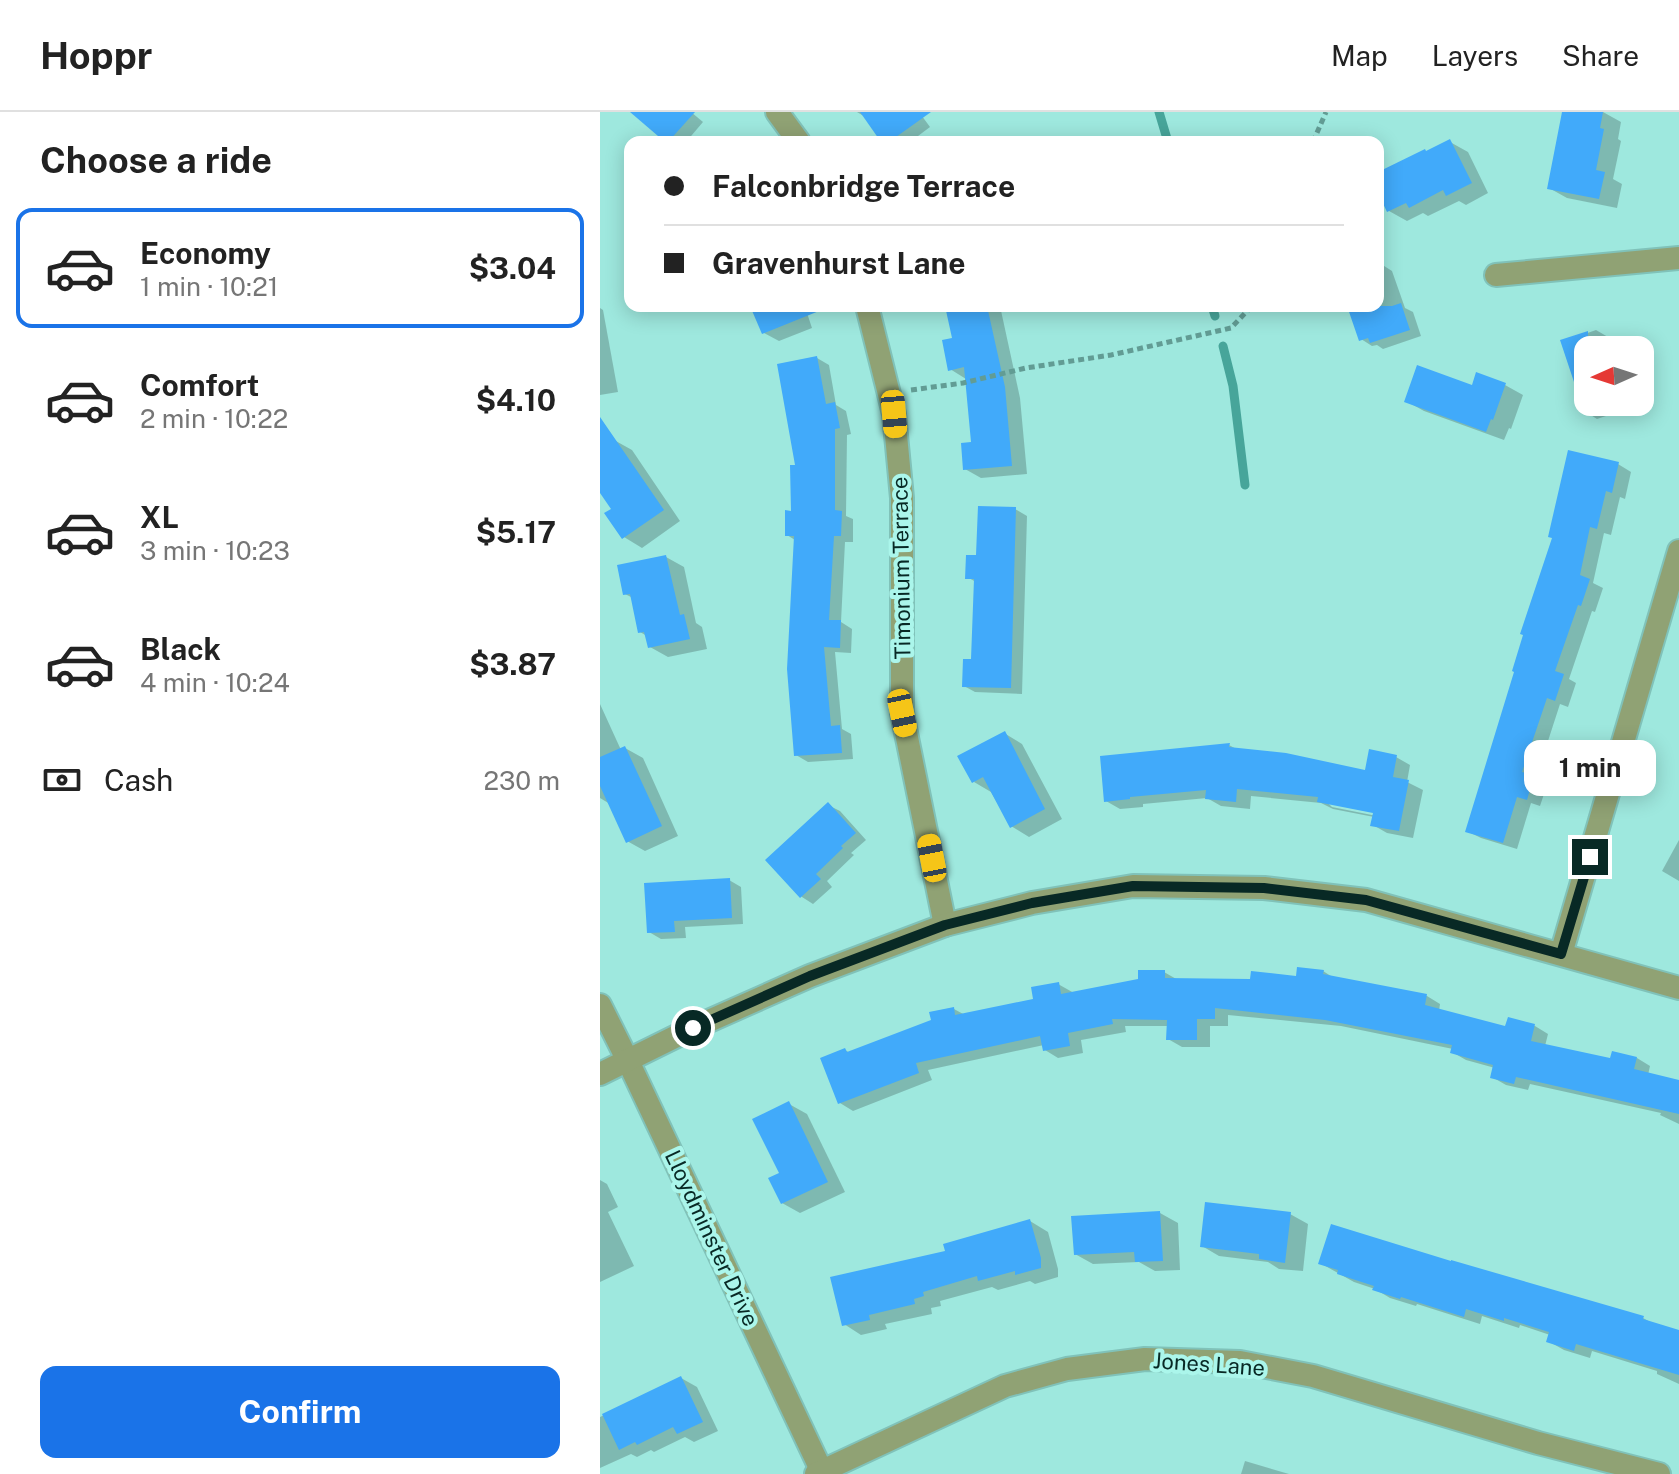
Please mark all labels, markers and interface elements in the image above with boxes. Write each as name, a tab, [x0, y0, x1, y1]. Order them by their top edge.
text: Hoppr	[40, 33, 152, 78]
text: Map	[1331, 39, 1388, 72]
text: Layers	[1432, 39, 1518, 72]
text: Share	[1562, 39, 1639, 72]
text: Choose a ride	[40, 139, 272, 181]
text: Falconbridge Terrace	[712, 168, 1015, 204]
icon: car	[44, 232, 116, 304]
text: Economy	[140, 235, 271, 271]
text: Gravenhurst Lane	[712, 245, 966, 281]
text: $3.04	[469, 250, 556, 286]
text: 1 min · 10:21	[140, 271, 278, 302]
north arrow	[1574, 336, 1654, 416]
map controls	[1574, 336, 1654, 416]
icon: car	[44, 364, 116, 436]
text: Comfort	[140, 367, 259, 403]
text: $4.10	[476, 382, 556, 418]
car	[880, 389, 908, 439]
text: 2 min · 10:22	[140, 403, 288, 434]
street label: Timonium Terrace	[886, 476, 916, 660]
icon: car	[44, 496, 116, 568]
text: XL	[140, 499, 179, 535]
text: $5.17	[476, 514, 556, 550]
text: 3 min · 10:23	[140, 535, 290, 566]
icon: car	[44, 628, 116, 700]
text: Black	[140, 631, 221, 667]
text: $3.87	[469, 646, 556, 682]
text: 4 min · 10:24	[140, 667, 290, 698]
car	[885, 687, 919, 739]
callout: 1 min	[1524, 741, 1656, 797]
text: 1 min	[1559, 752, 1621, 783]
icon: cash	[40, 758, 84, 802]
text: Cash	[104, 762, 173, 798]
text: 230 m	[484, 765, 560, 796]
car	[916, 832, 948, 884]
route end	[1572, 839, 1608, 875]
route start	[675, 1010, 711, 1046]
street label: Lloydminster Drive	[660, 1146, 764, 1330]
street label: Jones Lane	[1152, 1347, 1266, 1381]
button: Confirm	[40, 1366, 560, 1458]

